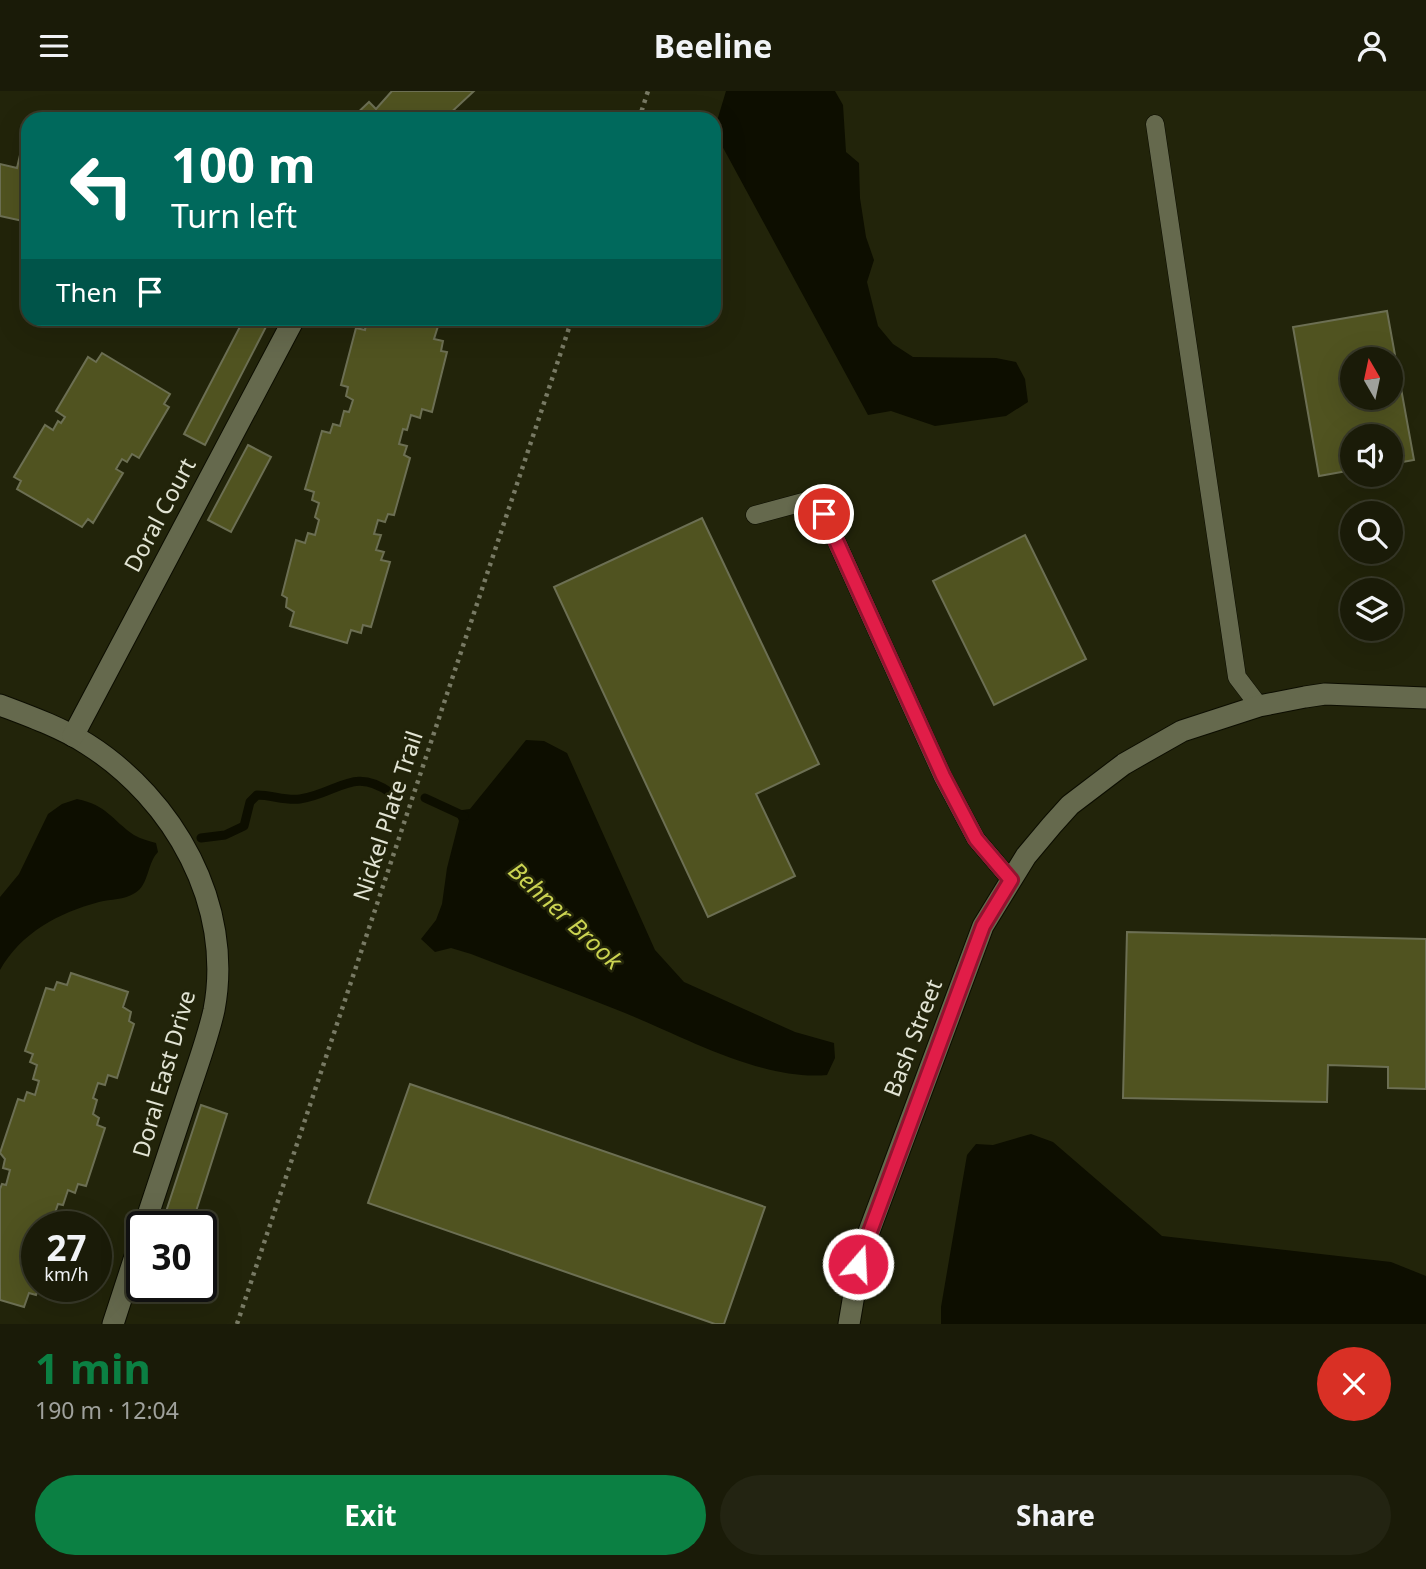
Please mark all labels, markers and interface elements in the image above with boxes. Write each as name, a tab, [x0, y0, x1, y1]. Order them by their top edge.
text: Beeline	[654, 24, 772, 67]
icon: menu	[35, 27, 73, 65]
icon: person	[1353, 27, 1391, 65]
text: 100 m	[171, 131, 316, 197]
icon: left	[56, 140, 147, 231]
text: Turn left	[171, 194, 297, 237]
icon: arrive	[131, 273, 169, 311]
text: Then	[56, 274, 117, 310]
north arrow	[1340, 347, 1404, 409]
map controls	[1340, 347, 1403, 641]
button: sound	[1340, 424, 1403, 487]
street label: Doral Court	[116, 452, 203, 577]
pin	[794, 484, 854, 544]
icon: arrive	[805, 495, 843, 533]
button: search	[1340, 501, 1403, 564]
button: layers	[1340, 578, 1403, 641]
street label: Nickel Plate Trail	[344, 727, 430, 905]
water label: Behner Brook	[502, 854, 631, 977]
street label: Bash Street	[875, 974, 949, 1101]
street label: Doral East Drive	[124, 986, 202, 1161]
speed limit sign: 30	[126, 1211, 217, 1302]
text: 27	[46, 1224, 87, 1271]
position arrow	[821, 1227, 895, 1301]
text: km/h	[44, 1262, 89, 1286]
text: 1 min	[35, 1339, 151, 1396]
button: close	[1317, 1347, 1391, 1421]
text: 190 m · 12:04	[35, 1394, 179, 1426]
button: Exit	[35, 1475, 706, 1555]
button: Share	[720, 1475, 1391, 1555]

